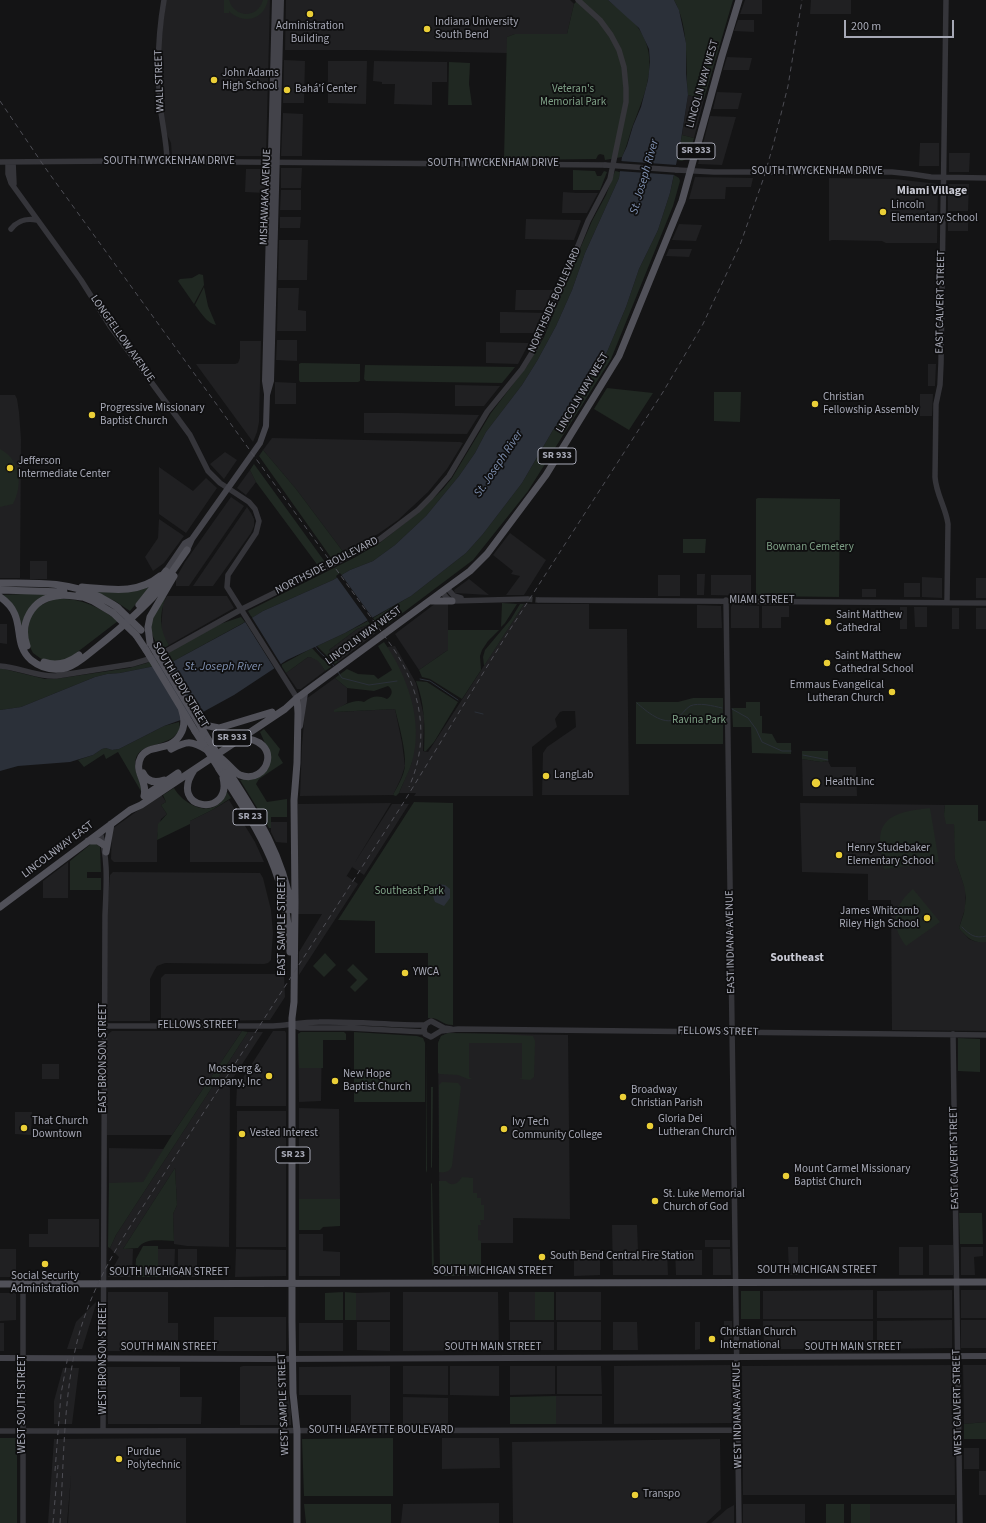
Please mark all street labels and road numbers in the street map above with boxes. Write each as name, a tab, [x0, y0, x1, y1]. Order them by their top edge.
street label: LINCOLN WAY WEST	[684, 38, 722, 130]
street label: WALL STREET	[152, 49, 168, 113]
road number: SR 933	[677, 143, 715, 159]
street label: MISHAWAKA AVENUE	[258, 149, 274, 245]
street label: SOUTH TWYCKENHAM DRIVE	[103, 155, 235, 169]
street label: SOUTH TWYCKENHAM DRIVE	[427, 157, 559, 171]
street label: SOUTH TWYCKENHAM DRIVE	[751, 165, 883, 179]
street label: NORTHSIDE BOULEVARD	[526, 245, 584, 355]
street label: EAST CALVERT STREET	[934, 250, 948, 354]
street label: LONGFELLOW AVENUE	[87, 293, 157, 385]
street label: LINCOLN WAY WEST	[554, 351, 612, 435]
road number: SR 933	[538, 448, 576, 464]
street label: NORTHSIDE BOULEVARD	[273, 534, 381, 598]
street label: MIAMI STREET	[729, 594, 795, 608]
street label: LINCOLN WAY WEST	[323, 604, 405, 668]
street label: SOUTH EDDY STREET	[149, 640, 211, 730]
road number: SR 933	[213, 730, 251, 746]
road number: SR 23	[233, 809, 267, 825]
street label: LINCOLNWAY EAST	[20, 819, 96, 881]
street label: EAST SAMPLE STREET	[276, 876, 290, 976]
street label: EAST INDIANA AVENUE	[723, 890, 739, 994]
street label: EAST BRONSON STREET	[97, 1003, 111, 1113]
street label: FELLOWS STREET	[158, 1019, 238, 1033]
street label: FELLOWS STREET	[677, 1025, 759, 1039]
street label: EAST CALVERT STREET	[948, 1106, 962, 1210]
road number: SR 23	[276, 1147, 310, 1163]
street label: SOUTH MICHIGAN STREET	[757, 1264, 877, 1278]
street label: SOUTH MICHIGAN STREET	[433, 1265, 553, 1279]
street label: SOUTH MICHIGAN STREET	[109, 1266, 229, 1280]
street label: WEST BRONSON STREET	[97, 1301, 111, 1415]
street label: SOUTH MAIN STREET	[120, 1341, 218, 1355]
street label: SOUTH MAIN STREET	[444, 1341, 542, 1355]
street label: SOUTH MAIN STREET	[804, 1341, 902, 1355]
street label: WEST CALVERT STREET	[950, 1349, 966, 1455]
street label: WEST SAMPLE STREET	[276, 1352, 292, 1456]
street label: WEST SOUTH STREET	[16, 1354, 30, 1454]
street label: WEST INDIANA AVENUE	[730, 1362, 746, 1468]
street label: SOUTH LAFAYETTE BOULEVARD	[308, 1424, 454, 1438]

